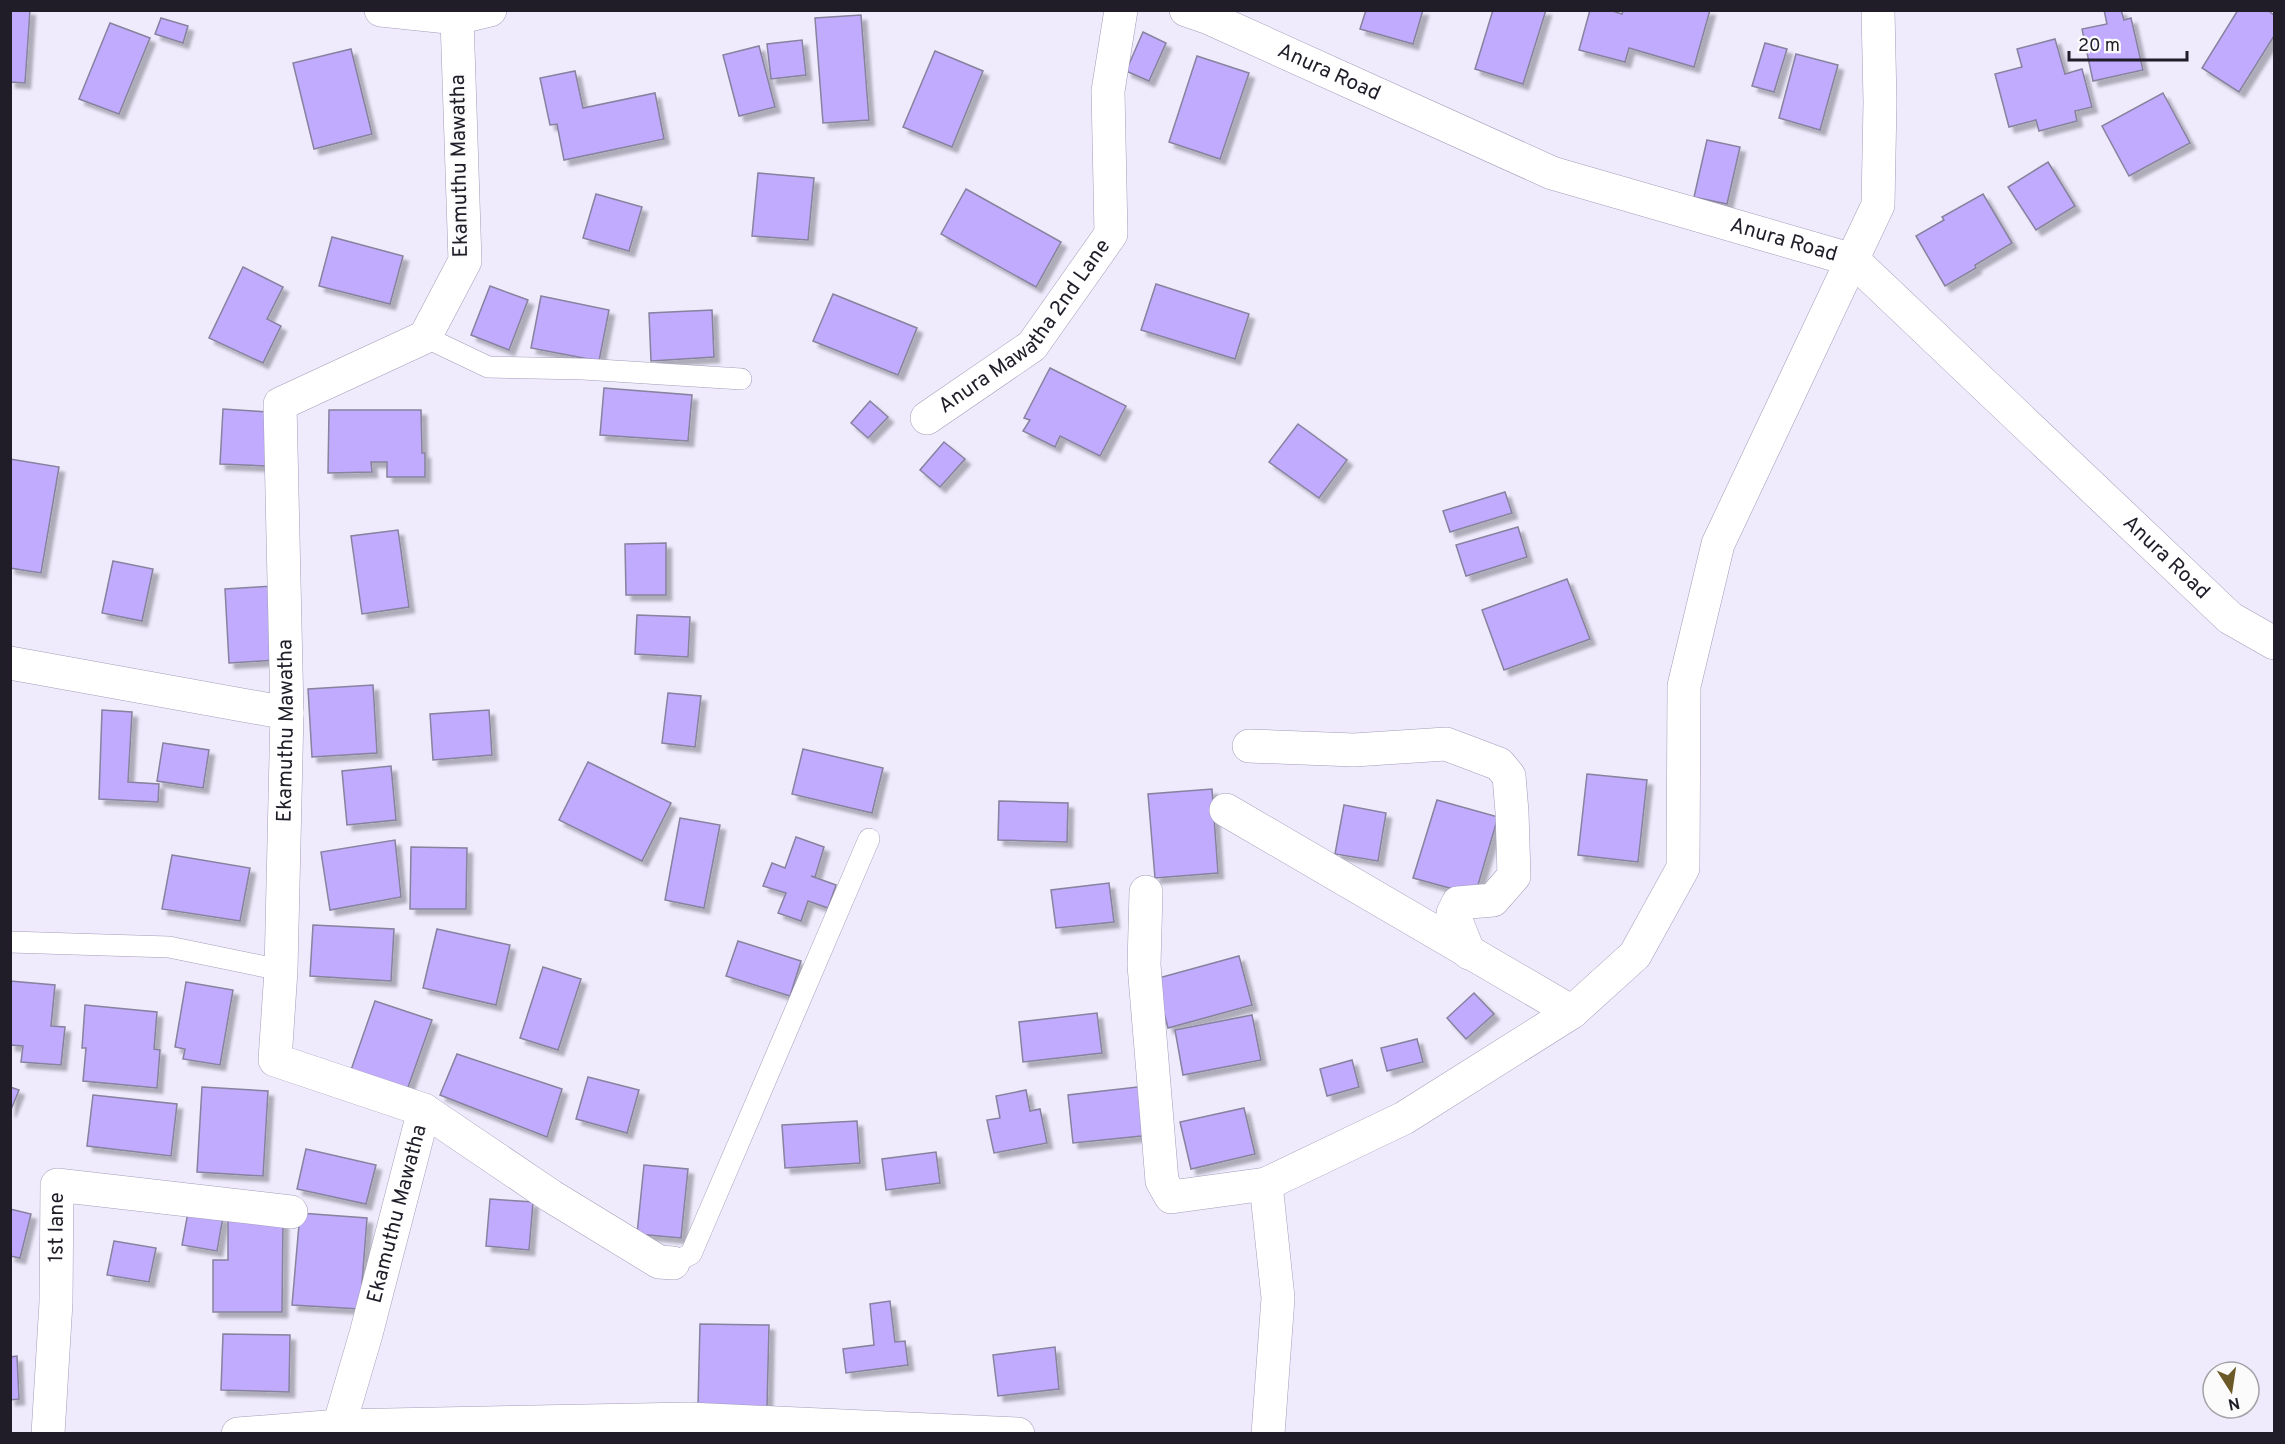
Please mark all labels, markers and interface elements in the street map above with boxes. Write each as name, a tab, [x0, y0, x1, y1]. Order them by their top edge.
scale bar	[2069, 24, 2188, 62]
text: 20 m	[2078, 35, 2120, 58]
street label: Anura Road	[1273, 37, 1385, 107]
street label: Ekamuthu Mawatha	[445, 74, 475, 258]
street label: Anura Road	[1727, 212, 1841, 268]
street label: Anura Mawatha 2nd Lane	[933, 234, 1117, 420]
street label: Anura Road	[2117, 510, 2216, 605]
street label: Ekamuthu Mawatha	[271, 639, 301, 823]
street label: Ekamuthu Mawatha	[361, 1122, 433, 1306]
street label: 1st lane	[43, 1192, 70, 1262]
north arrow	[2201, 1360, 2261, 1420]
text: N	[2226, 1392, 2241, 1414]

